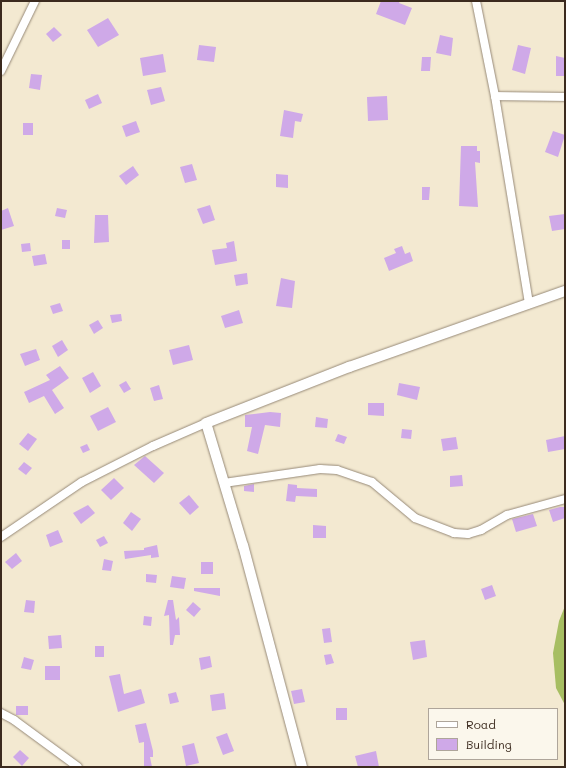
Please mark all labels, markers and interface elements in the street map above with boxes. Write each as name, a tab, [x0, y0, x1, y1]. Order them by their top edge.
legend	[428, 708, 558, 760]
text: Road	[466, 716, 496, 732]
text: Building	[466, 736, 512, 752]

